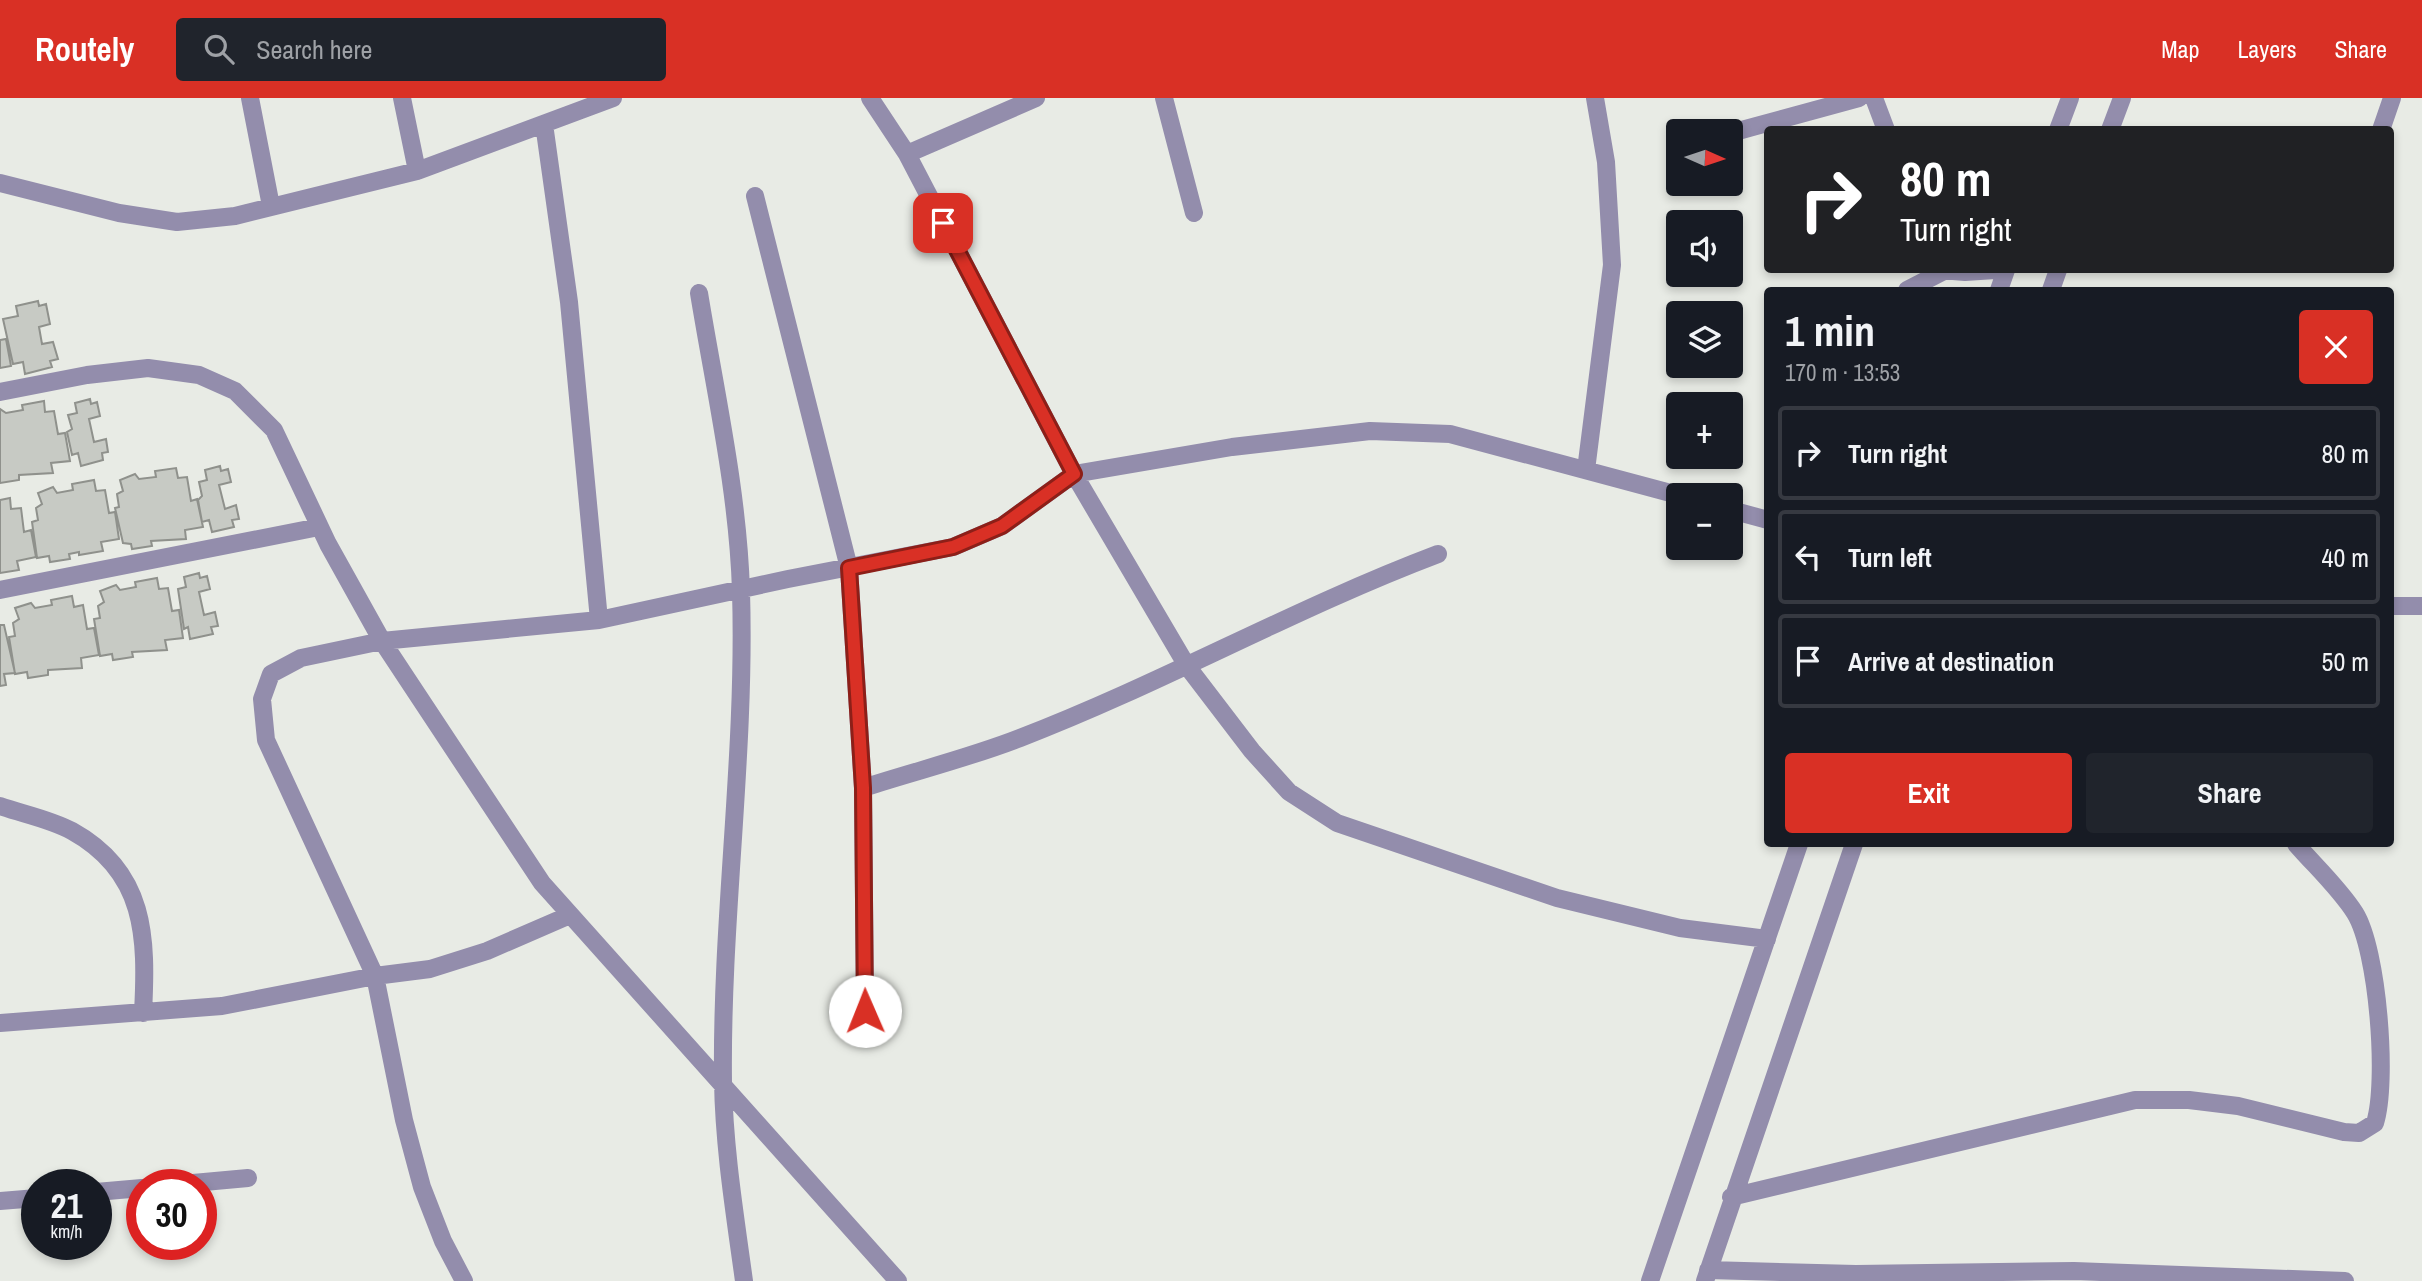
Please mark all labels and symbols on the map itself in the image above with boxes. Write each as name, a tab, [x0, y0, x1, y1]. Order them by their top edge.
north arrow	[1666, 119, 1743, 196]
pin	[913, 193, 973, 253]
position arrow	[828, 974, 902, 1048]
speed limit sign: 30	[126, 1169, 217, 1260]

